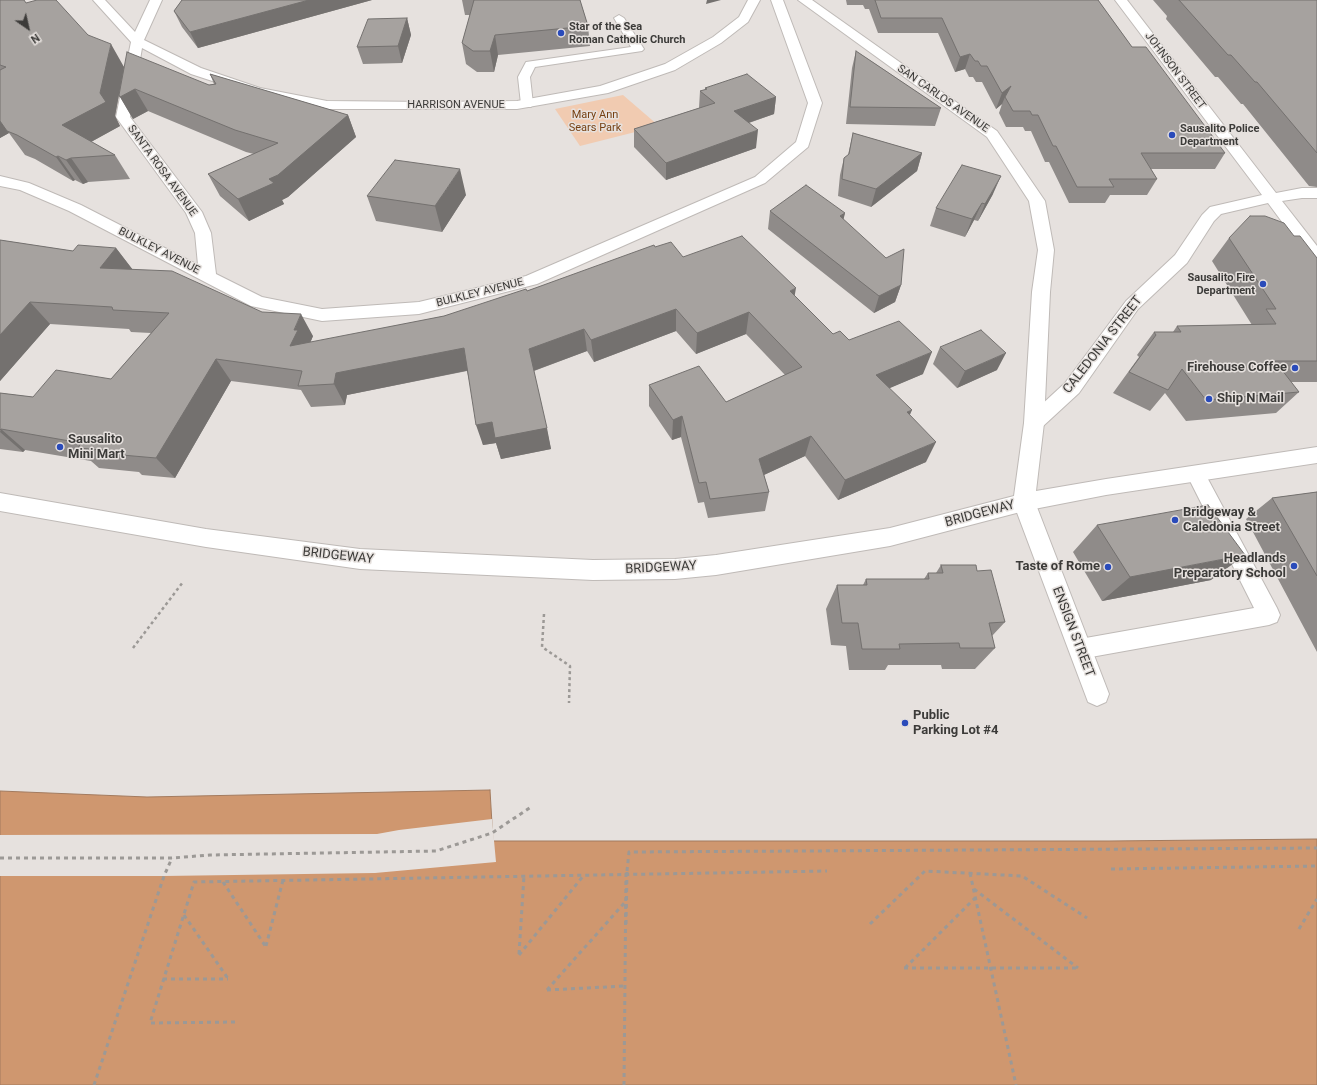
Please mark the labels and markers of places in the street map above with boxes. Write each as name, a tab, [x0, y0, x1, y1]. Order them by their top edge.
place label: Star of the Sea Roman Catholic Church	[569, 20, 685, 46]
marker: Star of the Sea Roman Catholic Church	[556, 28, 566, 38]
place label: Sausalito Police Department	[1180, 122, 1259, 148]
marker: Sausalito Police Department	[1167, 130, 1177, 140]
place label: Sausalito Fire Department	[1187, 271, 1255, 297]
marker: Sausalito Fire Department	[1258, 279, 1268, 289]
place label: Firehouse Coffee	[1187, 360, 1287, 376]
marker: Firehouse Coffee	[1290, 363, 1300, 373]
place label: Ship N Mail	[1217, 391, 1284, 407]
marker: Ship N Mail	[1204, 394, 1214, 404]
place label: Sausalito Mini Mart	[68, 432, 125, 463]
marker: Sausalito Mini Mart	[55, 442, 65, 452]
place label: Bridgeway & Caledonia Street	[1183, 505, 1280, 536]
marker: Bridgeway & Caledonia Street	[1170, 515, 1180, 525]
place label: Headlands Preparatory School	[1174, 551, 1286, 582]
place label: Taste of Rome	[1015, 559, 1100, 575]
marker: Headlands Preparatory School	[1289, 561, 1299, 571]
marker: Taste of Rome	[1103, 562, 1113, 572]
place label: Public Parking Lot #4	[913, 708, 999, 739]
marker: Public Parking Lot #4	[900, 718, 910, 728]

